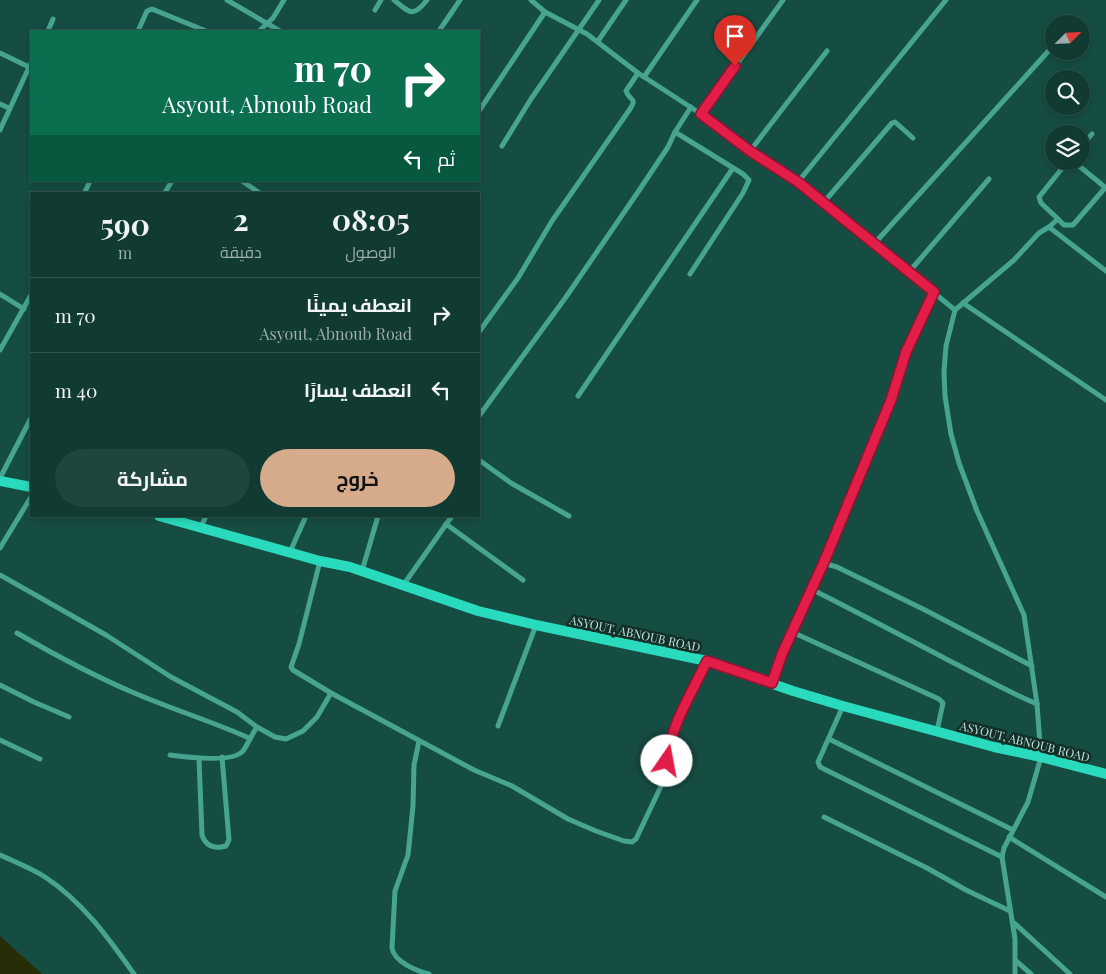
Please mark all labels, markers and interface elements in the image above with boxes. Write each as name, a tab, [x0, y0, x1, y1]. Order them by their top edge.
pin	[714, 15, 756, 66]
north arrow	[1045, 15, 1090, 60]
map controls	[1045, 15, 1090, 170]
icon: arrive	[721, 22, 749, 50]
text: 70 m	[294, 44, 372, 91]
icon: right	[390, 50, 455, 115]
button: search	[1045, 70, 1090, 115]
text: Asyout, Abnoub Road	[162, 89, 372, 119]
button: layers	[1045, 125, 1090, 170]
icon: left	[399, 145, 427, 173]
text: ثم	[437, 145, 455, 171]
text: 2	[233, 199, 249, 239]
text: 08:05	[332, 199, 410, 239]
text: 590	[100, 204, 150, 244]
text: دقيقة	[220, 241, 262, 262]
text: الوصول	[345, 241, 396, 262]
text: m	[118, 242, 132, 263]
text: انعطف يمينًا	[306, 291, 412, 317]
icon: right	[427, 301, 455, 329]
text: 70 m	[55, 302, 96, 328]
text: Asyout, Abnoub Road	[259, 323, 412, 344]
text: انعطف يسارًا	[304, 376, 412, 402]
icon: left	[427, 376, 455, 404]
text: 40 m	[55, 377, 97, 403]
button: مشاركة	[55, 449, 250, 507]
button: خروج	[260, 449, 455, 507]
street label: ASYOUT, ABNOUB ROAD	[567, 611, 702, 655]
street label: ASYOUT, ABNOUB ROAD	[957, 717, 1092, 765]
position arrow	[640, 734, 692, 786]

